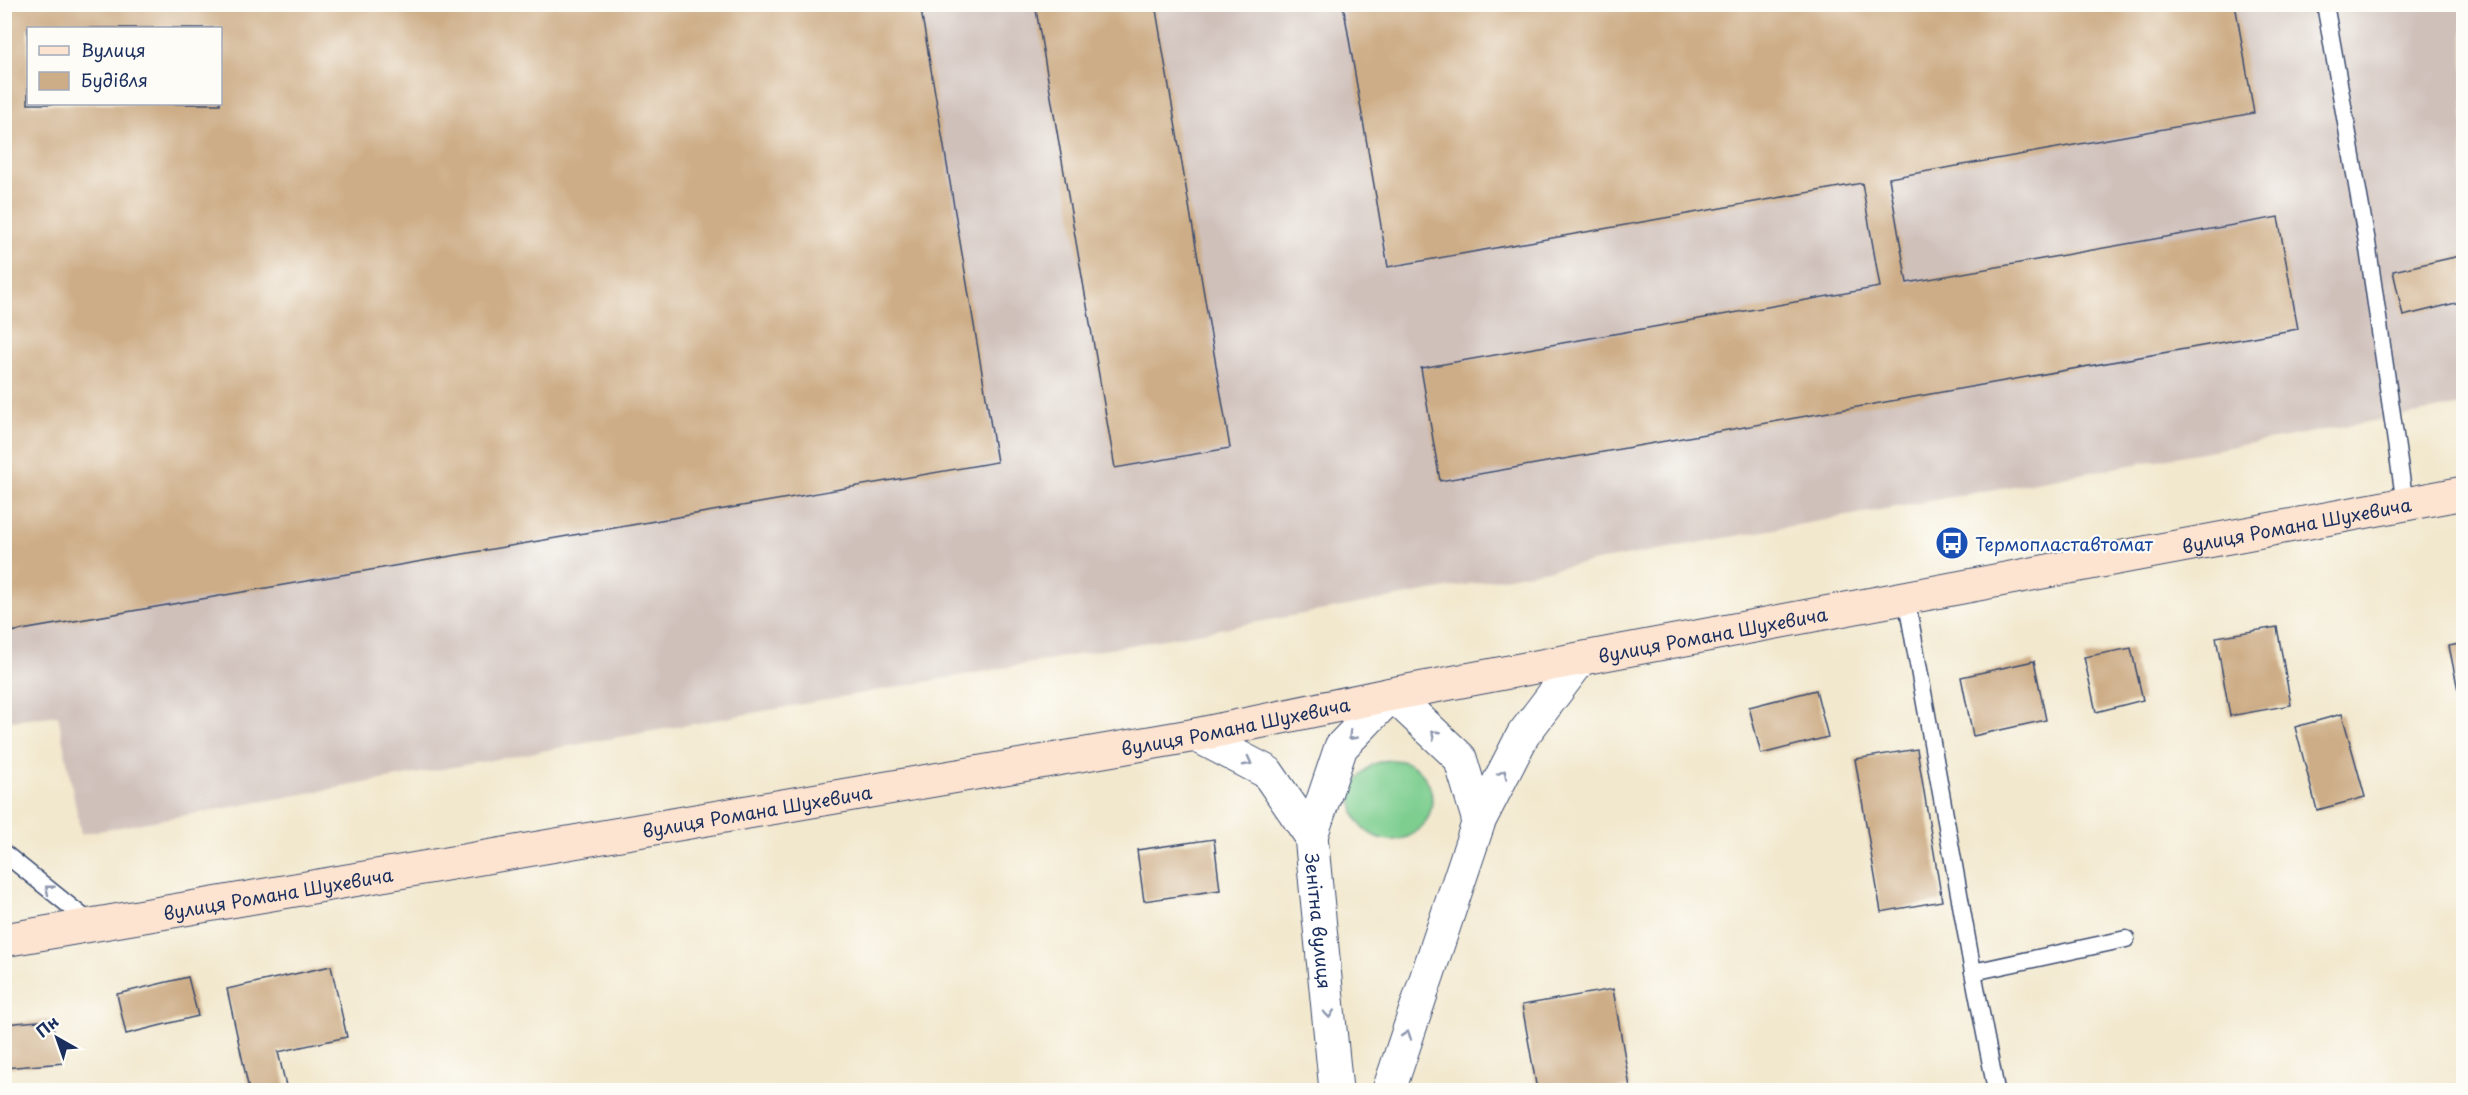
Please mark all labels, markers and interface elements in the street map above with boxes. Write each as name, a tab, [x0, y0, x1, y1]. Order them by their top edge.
legend	[27, 27, 222, 105]
text: Вулиця	[81, 36, 146, 63]
text: Будівля	[81, 66, 148, 93]
street label: вулиця Романа Шухевича	[2180, 490, 2414, 559]
bus stop icon: Термопластавтомат	[1934, 525, 1970, 561]
place label: Термопластавтомат	[1975, 530, 2153, 557]
street label: вулиця Романа Шухевича	[1596, 599, 1830, 669]
street label: вулиця Романа Шухевича	[1119, 690, 1353, 761]
one-way arrow	[1348, 729, 1359, 740]
one-way arrow	[1431, 730, 1441, 741]
one-way arrow	[1241, 755, 1252, 766]
one-way arrow	[1496, 769, 1508, 780]
street label: вулиця Романа Шухевича	[640, 777, 875, 844]
street label: Зенітна вулиця	[1299, 852, 1339, 990]
street label: вулиця Романа Шухевича	[161, 860, 396, 926]
one-way arrow	[44, 885, 55, 896]
north arrow	[27, 1008, 87, 1068]
text: Пн	[30, 1009, 63, 1042]
one-way arrow	[1322, 1010, 1335, 1019]
one-way arrow	[1400, 1030, 1413, 1041]

